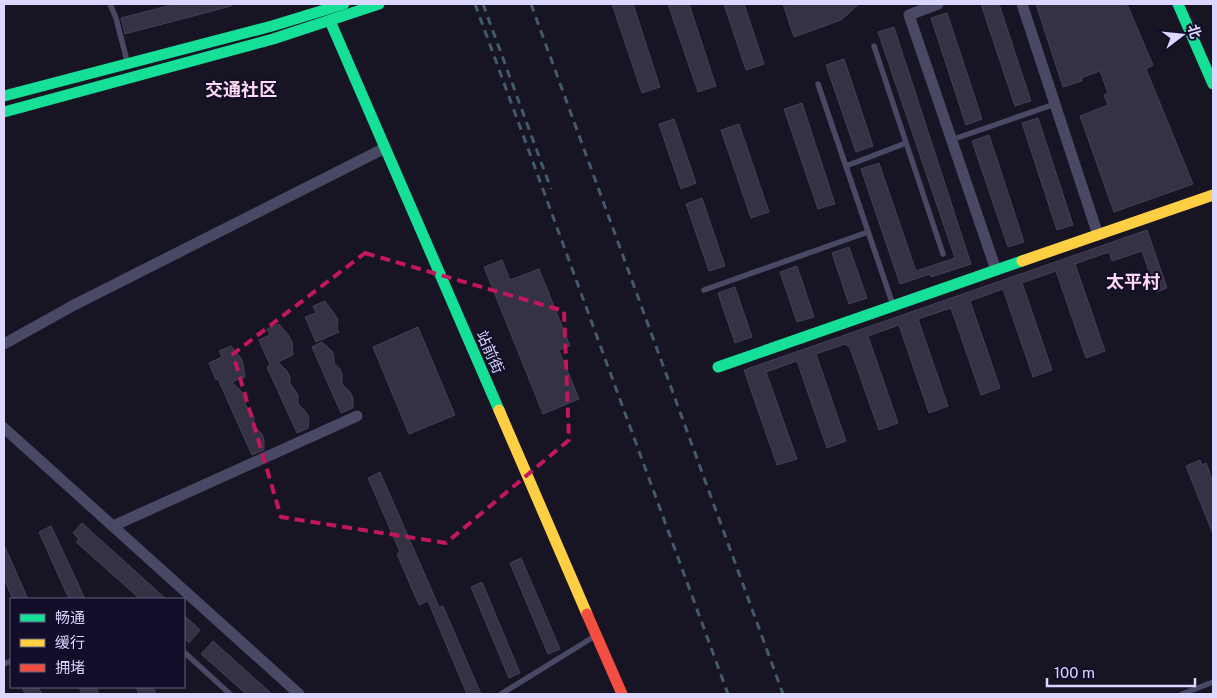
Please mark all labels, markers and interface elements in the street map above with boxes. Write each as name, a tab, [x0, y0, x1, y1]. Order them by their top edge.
north arrow	[1157, 10, 1207, 60]
text: 北	[1185, 22, 1204, 40]
district label: 交通社区	[205, 79, 277, 100]
district label: 太平村	[1106, 271, 1160, 292]
street label: 站前街	[474, 328, 507, 376]
legend	[10, 598, 185, 688]
text: 畅通	[55, 609, 85, 626]
text: 缓行	[55, 634, 85, 651]
scale bar	[1047, 656, 1194, 688]
text: 拥堵	[55, 659, 85, 676]
text: 100 m	[1054, 664, 1095, 681]

